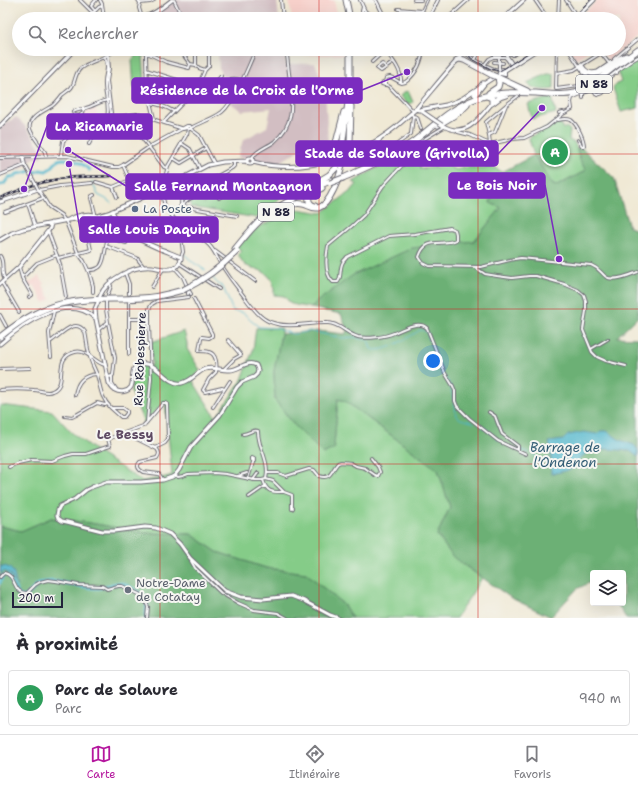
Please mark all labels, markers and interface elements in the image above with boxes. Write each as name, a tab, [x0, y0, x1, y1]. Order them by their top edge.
search box	[12, 12, 626, 56]
icon: search	[26, 23, 48, 45]
text: Rechercher	[58, 24, 139, 44]
road number: N 88	[576, 75, 612, 93]
callout: Résidence de la Croix de l'Orme	[132, 78, 362, 103]
text: Résidence de la Croix de l'Orme	[140, 82, 354, 99]
callout: La Ricamarie	[47, 114, 152, 139]
text: La Ricamarie	[55, 118, 144, 135]
pin: A	[542, 137, 568, 167]
callout: Stade de Solaure (Grivolla)	[296, 141, 498, 166]
text: Stade de Solaure (Grivolla)	[304, 145, 490, 162]
callout: Le Bois Noir	[449, 173, 545, 198]
callout: Salle Fernand Montagnon	[126, 174, 320, 199]
text: Le Bois Noir	[457, 177, 537, 194]
text: Salle Fernand Montagnon	[134, 178, 312, 195]
place label: La Poste	[143, 201, 192, 217]
road number: N 88	[258, 203, 294, 221]
marker: La Poste	[130, 204, 140, 214]
callout: Salle Louis Daquin	[80, 217, 218, 242]
text: Salle Louis Daquin	[88, 221, 211, 238]
street label: Rue Robespierre	[130, 312, 150, 406]
your location	[423, 351, 443, 371]
district label: Le Bessy	[97, 426, 153, 443]
water label: Barrage de l'Ondenon	[530, 439, 600, 471]
map controls	[590, 570, 626, 606]
button: layers	[590, 570, 626, 606]
place label: Notre-Dame de Cotatay	[136, 575, 206, 605]
marker: Notre-Dame de Cotatay	[123, 585, 133, 595]
scale bar	[12, 590, 63, 609]
text: 200 m	[18, 591, 54, 606]
text: À proximité	[16, 633, 118, 655]
text: Parc de Solaure	[55, 680, 178, 700]
text: A	[25, 690, 35, 707]
text: 940 m	[579, 690, 621, 707]
text: Parc	[55, 700, 82, 717]
tab: Carte	[87, 743, 116, 782]
tab: Itinéraire	[289, 743, 340, 782]
tab: Favoris	[514, 743, 551, 782]

